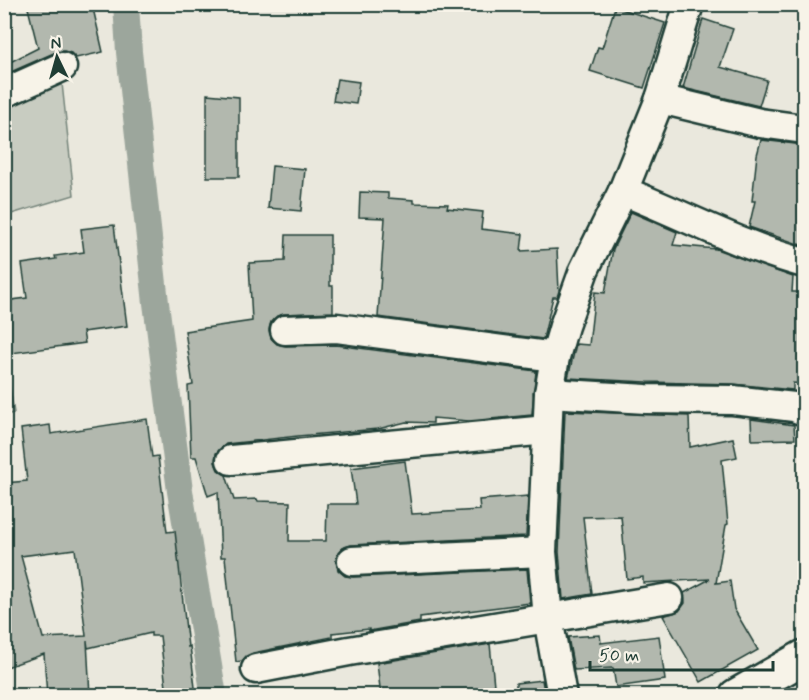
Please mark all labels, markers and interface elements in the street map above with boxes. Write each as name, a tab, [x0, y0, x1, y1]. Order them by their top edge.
north arrow	[27, 27, 87, 87]
text: N	[50, 33, 62, 54]
scale bar	[590, 634, 773, 672]
text: 50 m	[599, 644, 639, 668]

